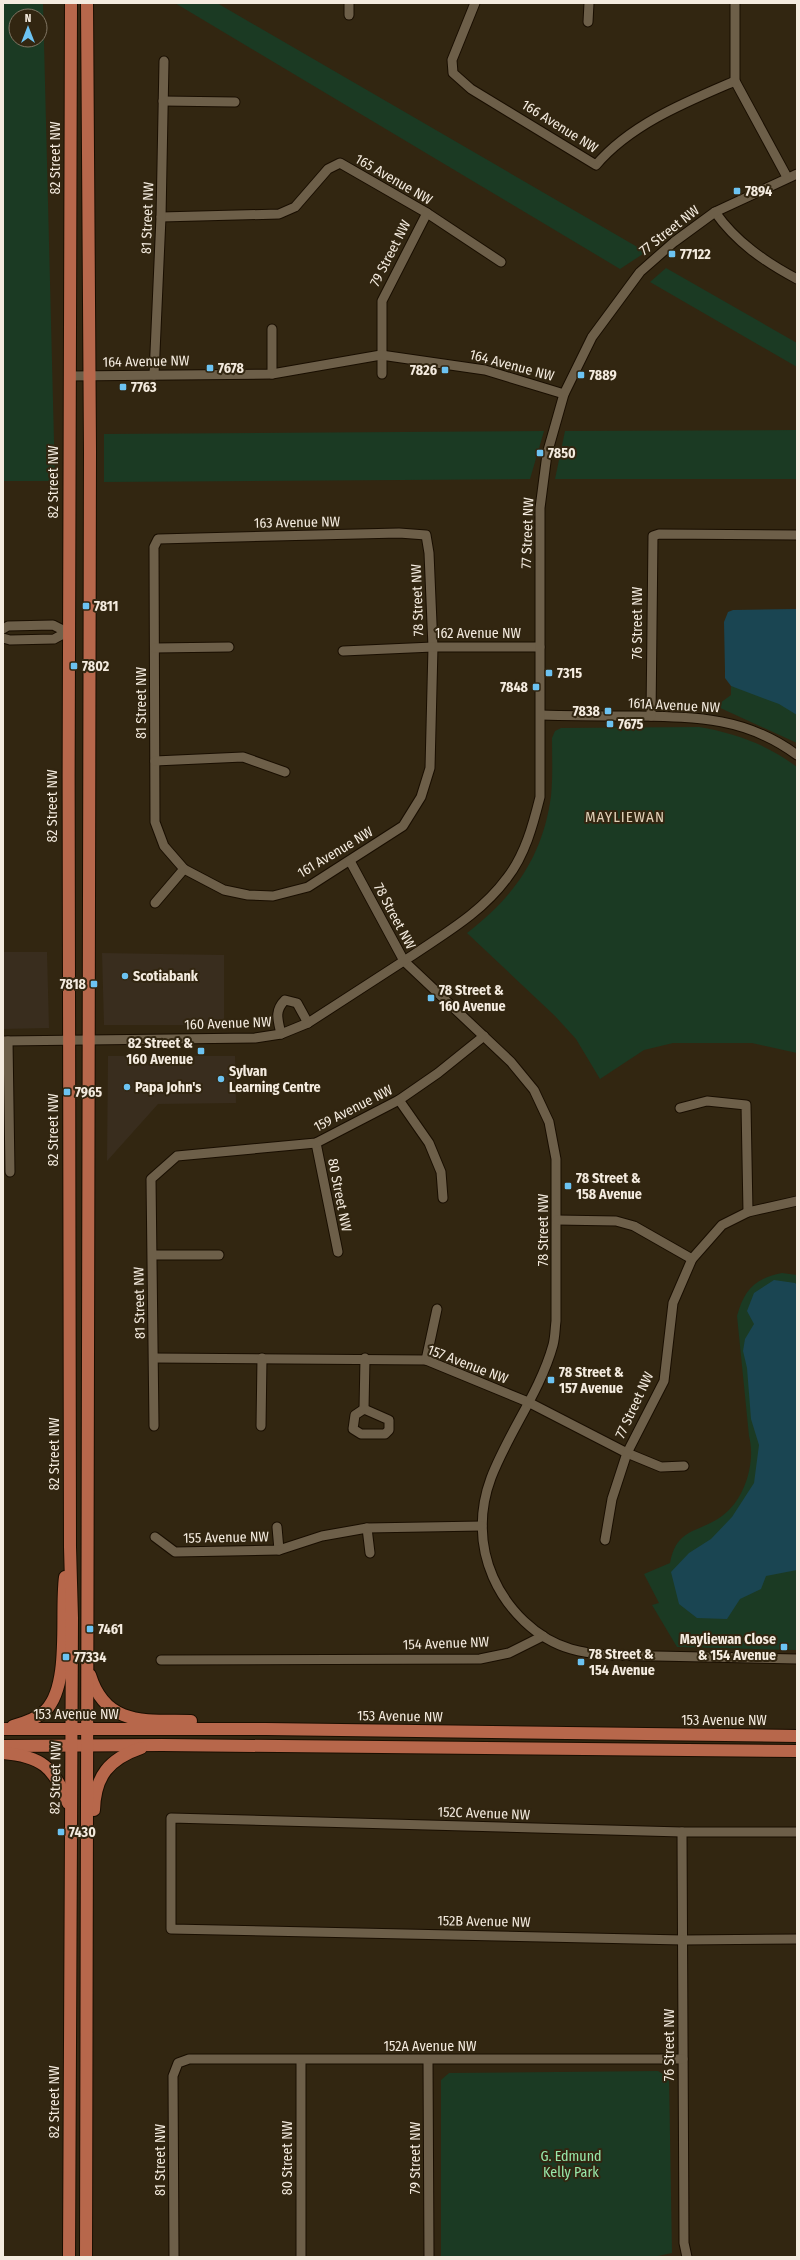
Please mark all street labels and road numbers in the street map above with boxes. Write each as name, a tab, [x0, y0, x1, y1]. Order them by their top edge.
street label: 166 Avenue NW	[518, 96, 602, 157]
street label: 82 Street NW	[47, 121, 64, 195]
street label: 165 Avenue NW	[352, 150, 436, 209]
street label: 81 Street NW	[138, 181, 157, 254]
street label: 77 Street NW	[636, 201, 703, 259]
street label: 79 Street NW	[366, 217, 415, 289]
street label: 164 Avenue NW	[468, 346, 556, 385]
street label: 164 Avenue NW	[102, 352, 190, 371]
street label: 82 Street NW	[45, 445, 62, 519]
street label: 77 Street NW	[518, 497, 537, 569]
street label: 163 Avenue NW	[254, 513, 341, 532]
street label: 78 Street NW	[408, 563, 427, 636]
street label: 76 Street NW	[629, 586, 646, 659]
street label: 162 Avenue NW	[435, 625, 522, 642]
street label: 81 Street NW	[133, 666, 150, 739]
street label: 161A Avenue NW	[627, 695, 721, 716]
street label: 82 Street NW	[44, 769, 61, 843]
street label: 161 Avenue NW	[295, 823, 376, 882]
street label: 78 Street NW	[370, 880, 419, 953]
street label: 160 Avenue NW	[184, 1013, 272, 1034]
street label: 159 Avenue NW	[311, 1081, 396, 1136]
street label: 82 Street NW	[45, 1093, 62, 1167]
street label: 80 Street NW	[324, 1157, 355, 1234]
street label: 78 Street NW	[535, 1193, 552, 1266]
street label: 81 Street NW	[130, 1266, 149, 1339]
street label: 157 Avenue NW	[425, 1341, 511, 1388]
street label: 77 Street NW	[612, 1369, 657, 1441]
street label: 82 Street NW	[46, 1417, 63, 1491]
street label: 155 Avenue NW	[183, 1528, 270, 1547]
street label: 154 Avenue NW	[403, 1633, 490, 1654]
street label: 153 Avenue NW	[33, 1706, 119, 1723]
street label: 153 Avenue NW	[357, 1707, 444, 1726]
street label: 153 Avenue NW	[681, 1712, 767, 1729]
street label: 82 Street NW	[46, 1741, 65, 1815]
street label: 152C Avenue NW	[437, 1803, 531, 1824]
street label: 152B Avenue NW	[437, 1912, 531, 1931]
street label: 76 Street NW	[661, 2008, 678, 2081]
street label: 152A Avenue NW	[384, 2038, 477, 2055]
street label: 82 Street NW	[46, 2065, 63, 2139]
street label: 80 Street NW	[279, 2120, 296, 2195]
street label: 79 Street NW	[407, 2121, 424, 2194]
street label: 81 Street NW	[152, 2123, 169, 2196]

